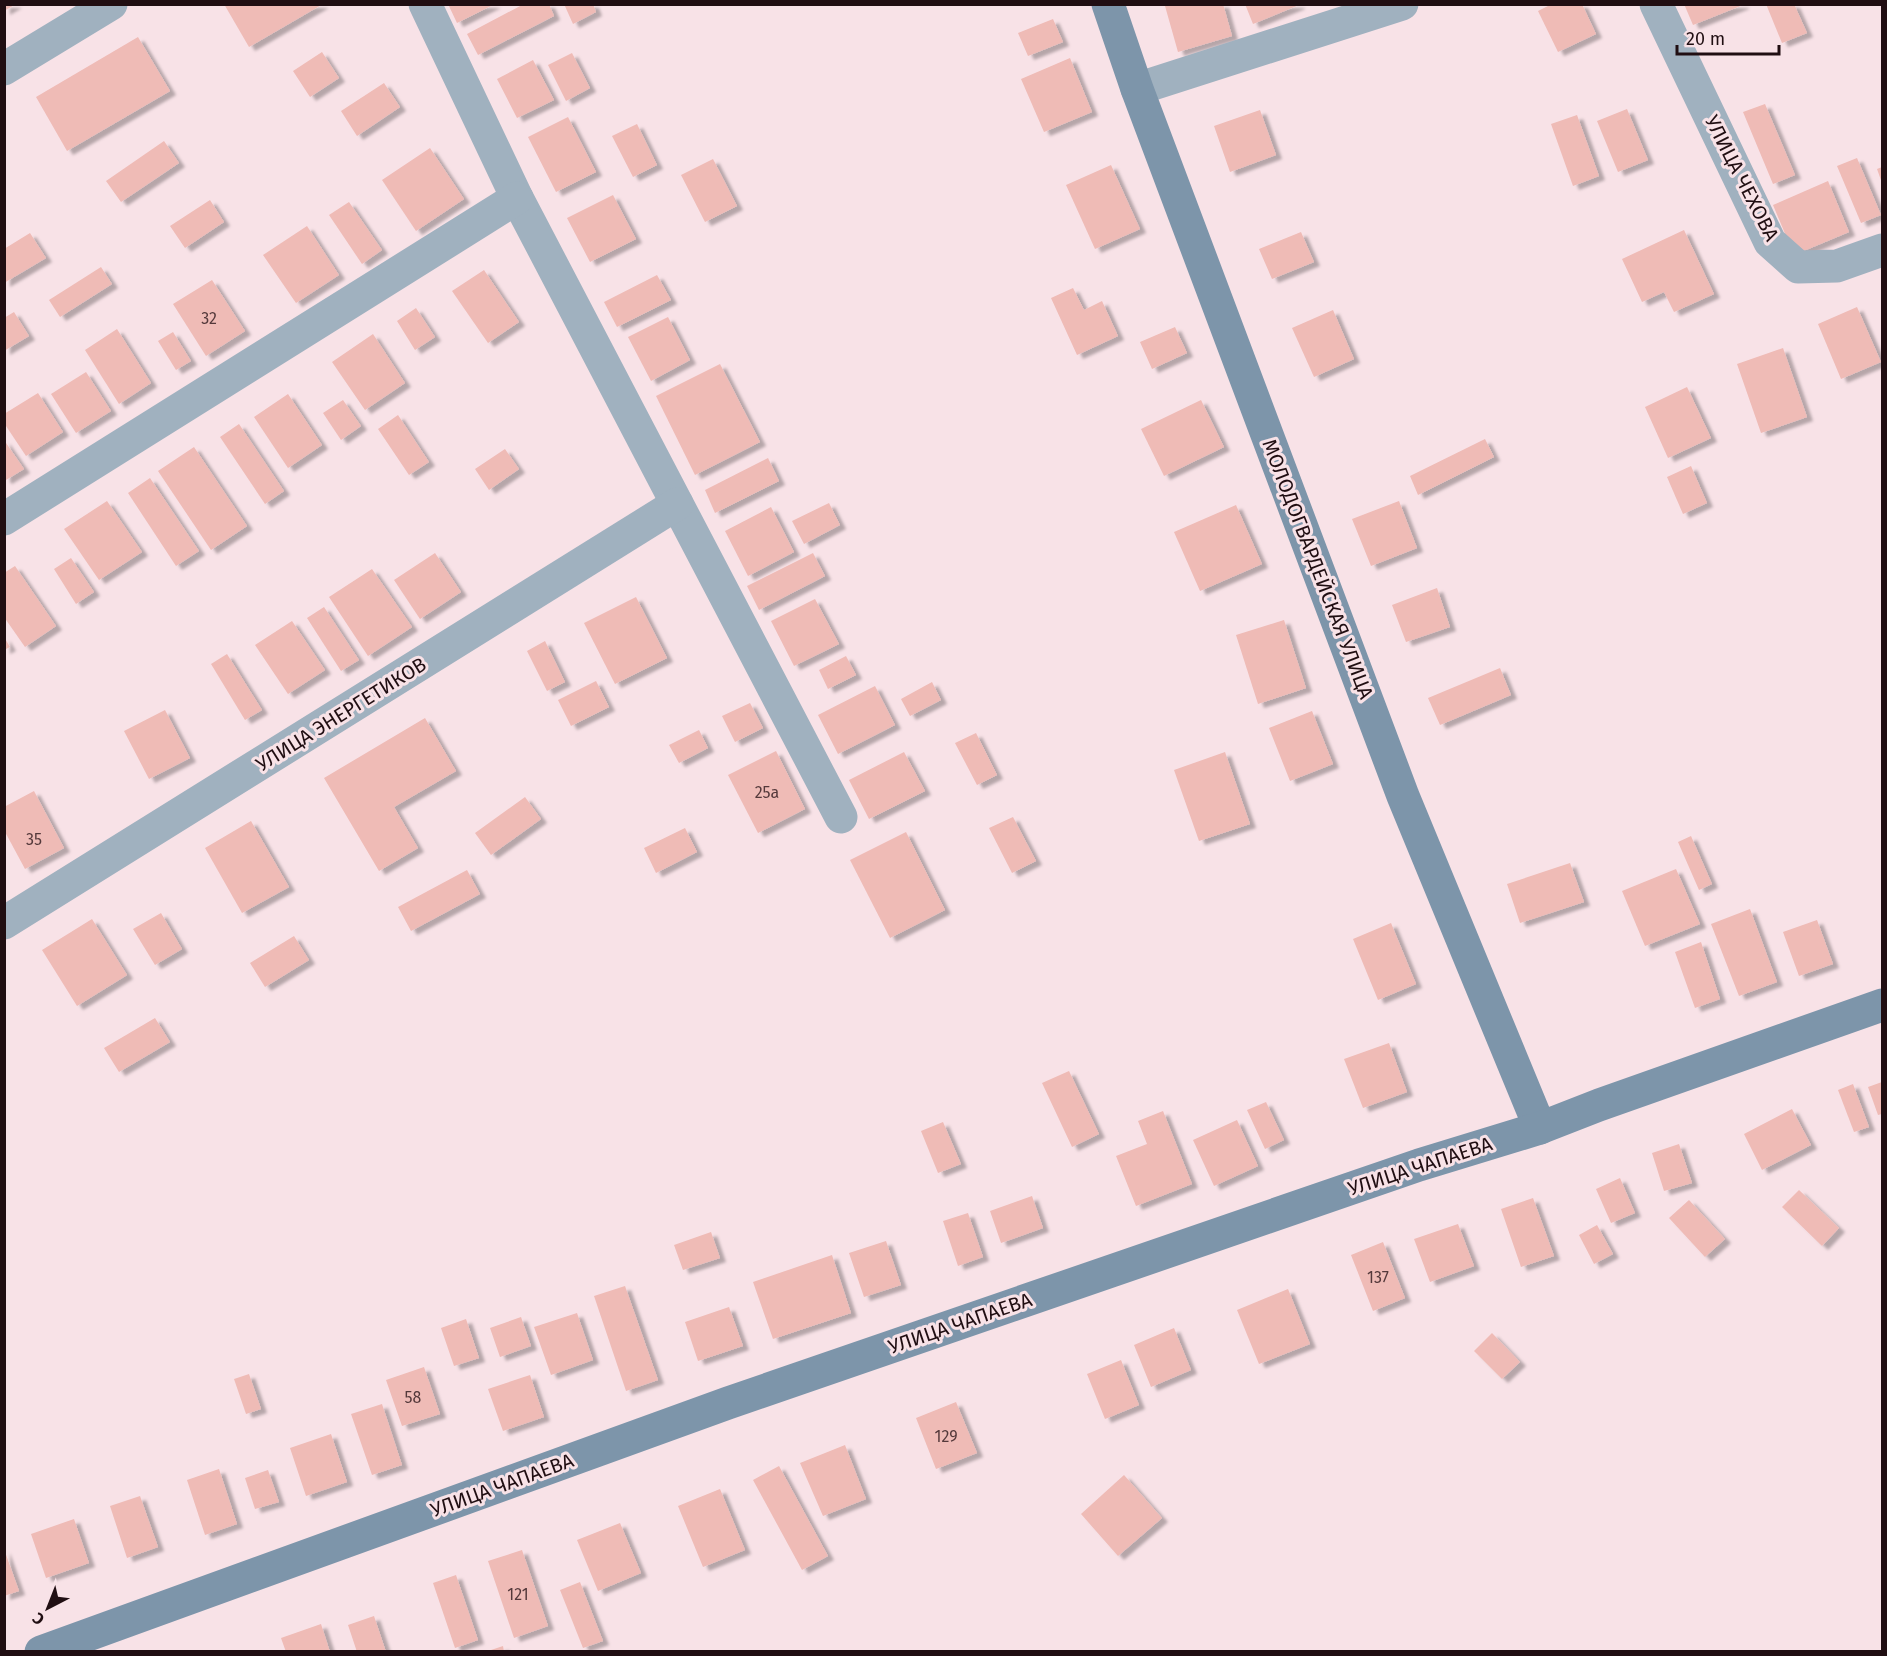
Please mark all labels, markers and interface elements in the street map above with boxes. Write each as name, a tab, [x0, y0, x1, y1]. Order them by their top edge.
scale bar	[1677, 18, 1779, 56]
text: 20 m	[1686, 28, 1725, 50]
street label: УЛИЦА ЧЕХОВА	[1700, 111, 1784, 245]
house number: 32	[201, 309, 217, 328]
street label: МОЛОДОГВАРДЕЙСКАЯ УЛИЦА	[1257, 436, 1379, 703]
street label: УЛИЦА ЭНЕРГЕТИКОВ	[251, 652, 431, 776]
house number: 25а	[755, 783, 779, 802]
house number: 35	[26, 830, 42, 849]
street label: УЛИЦА ЧАПАЕВА	[1345, 1131, 1496, 1201]
house number: 137	[1367, 1268, 1389, 1287]
street label: УЛИЦА ЧАПАЕВА	[885, 1287, 1035, 1359]
house number: 58	[405, 1388, 422, 1407]
house number: 129	[934, 1427, 958, 1446]
street label: УЛИЦА ЧАПАЕВА	[427, 1448, 577, 1522]
north arrow	[18, 1578, 78, 1638]
house number: 121	[507, 1585, 529, 1604]
text: С	[28, 1608, 48, 1629]

